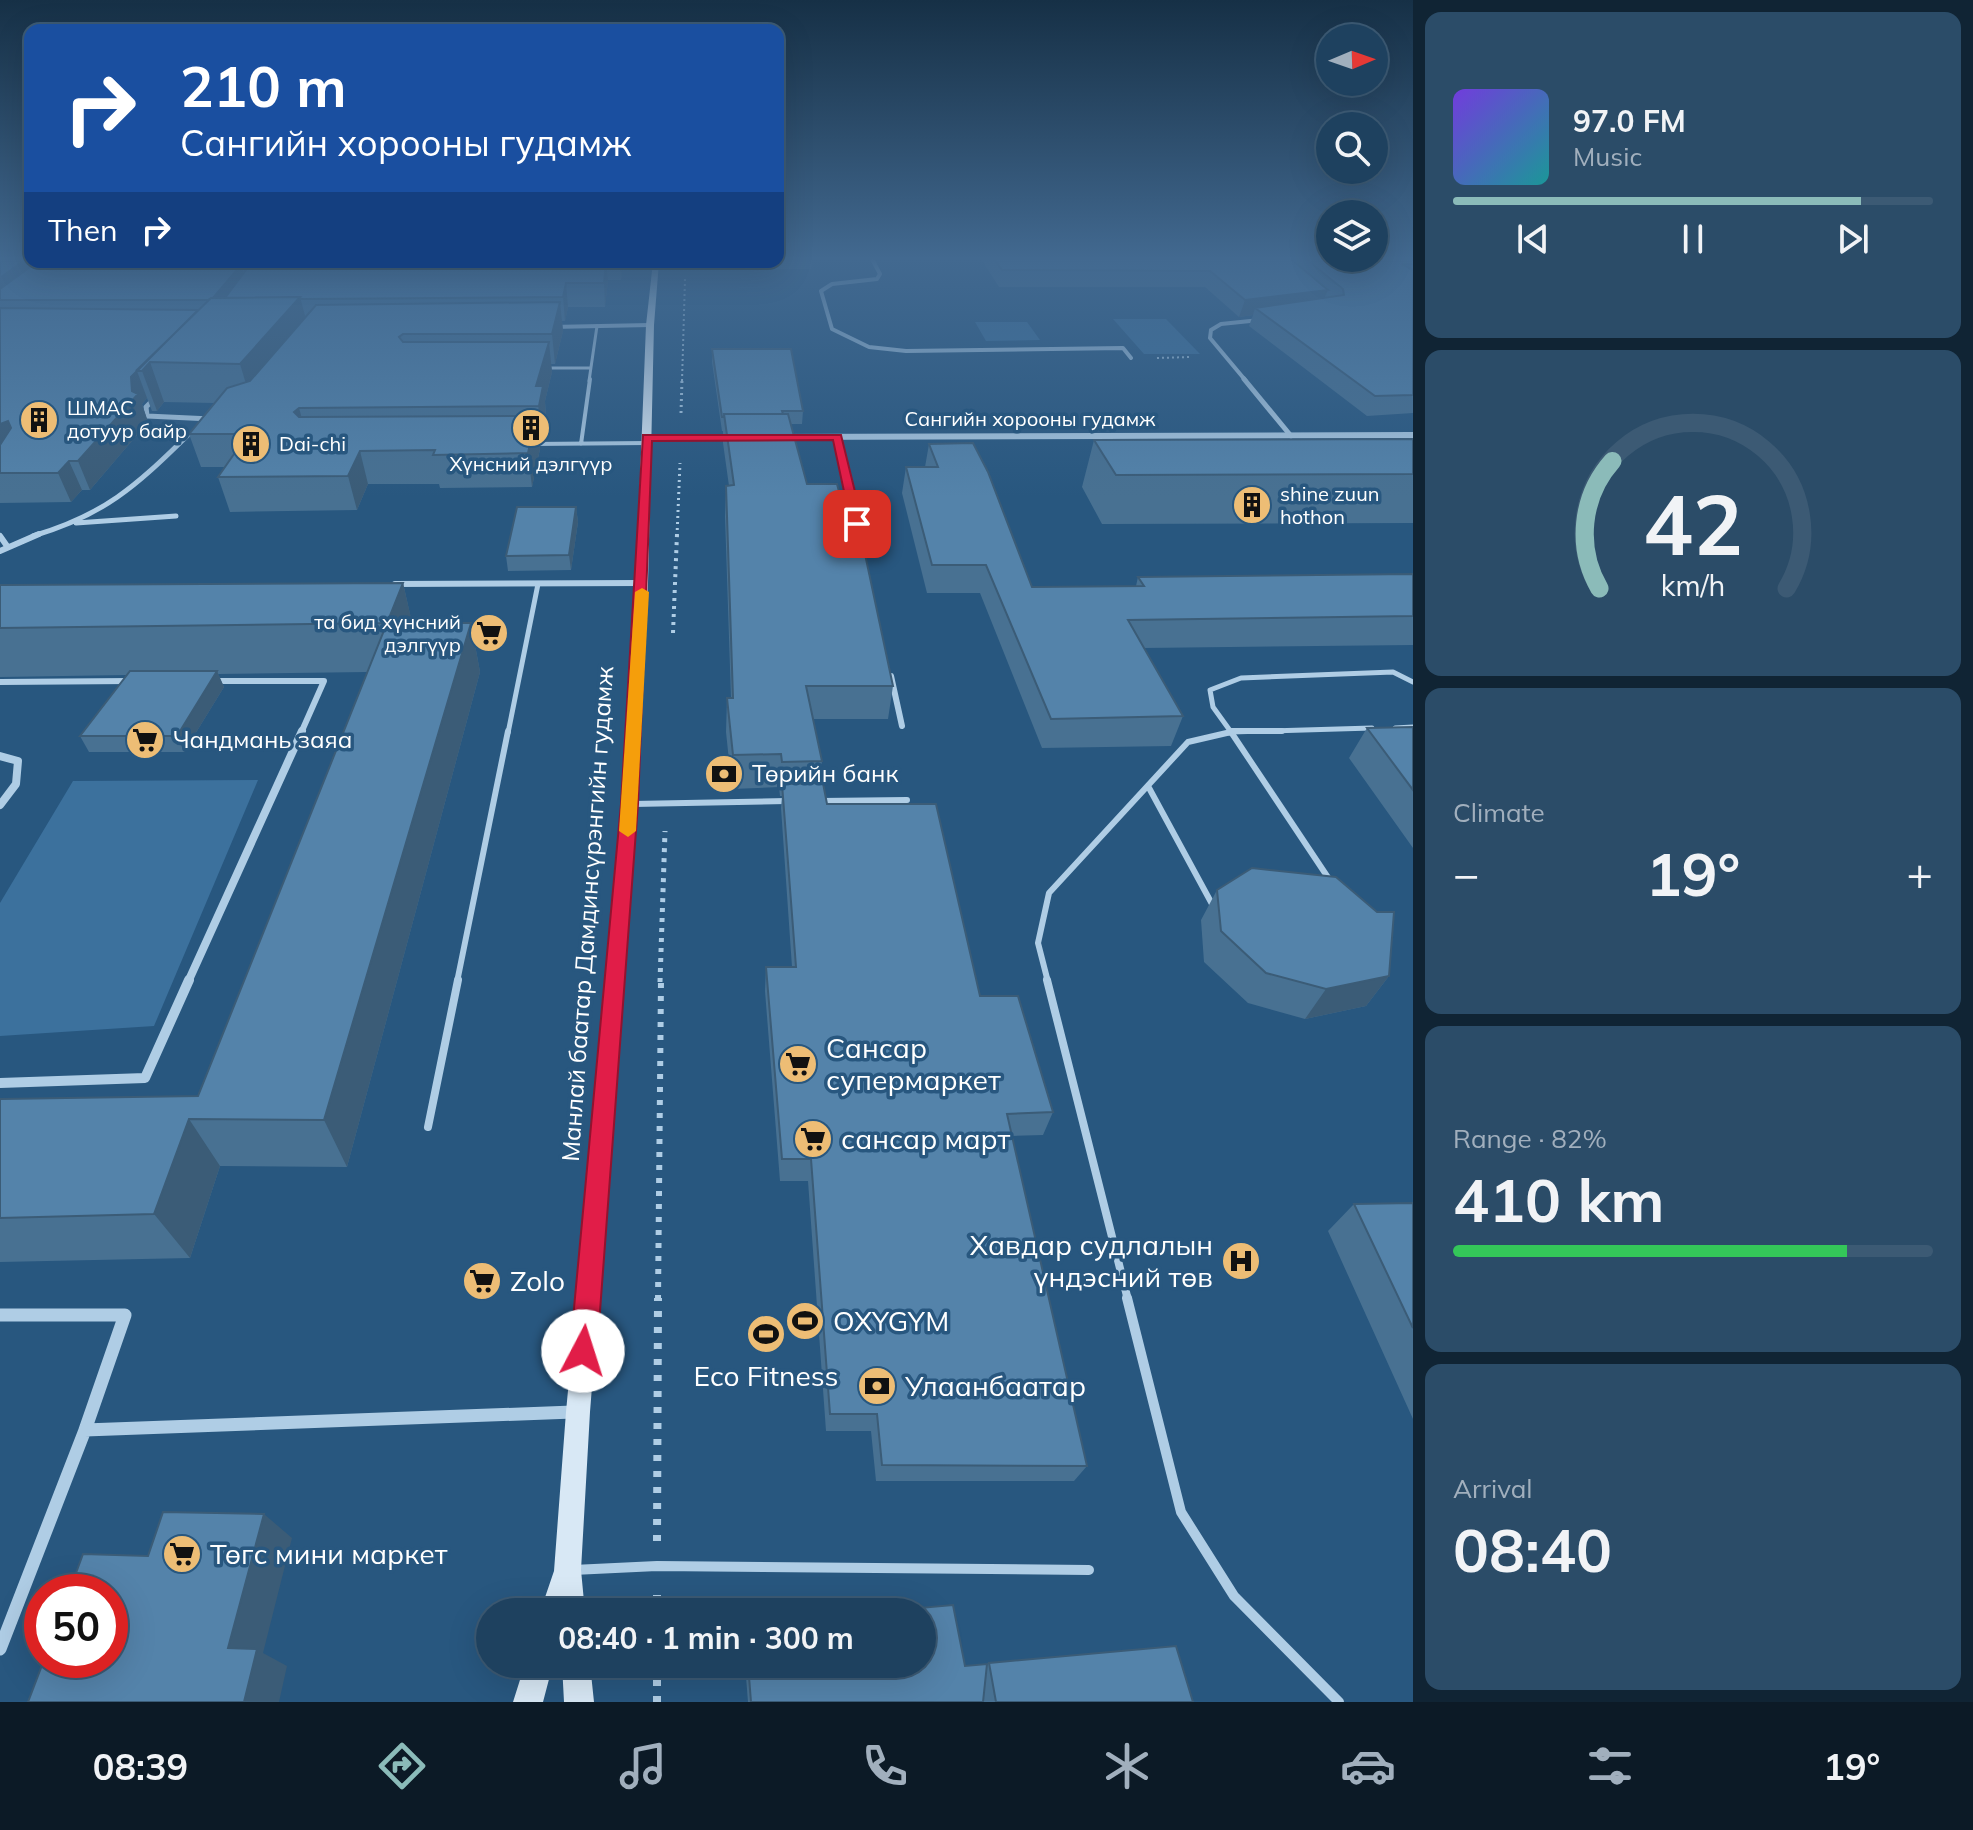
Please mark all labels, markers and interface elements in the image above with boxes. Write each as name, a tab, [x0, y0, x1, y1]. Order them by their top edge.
north arrow	[1316, 24, 1388, 96]
map controls	[1316, 24, 1388, 272]
text: 210 m	[180, 51, 347, 121]
icon: right	[48, 56, 152, 160]
text: 97.0 FM	[1573, 102, 1686, 140]
button: search	[1316, 112, 1388, 184]
text: Сангийн хорооны гудамж	[180, 120, 631, 165]
text: Music	[1573, 140, 1642, 173]
button: layers	[1316, 200, 1388, 272]
icon: right	[134, 208, 178, 252]
text: Then	[48, 211, 118, 249]
icon: previous	[1511, 217, 1555, 261]
icon: pause	[1671, 217, 1715, 261]
icon: next	[1831, 217, 1875, 261]
place label: ШМАС дотуур байр	[67, 395, 187, 443]
building icon: ШМАС дотуур байр	[18, 399, 60, 441]
street label: Сангийн хорооны гудамж	[905, 406, 1156, 431]
building icon: Хүнсний дэлгүүр	[510, 407, 552, 449]
building icon: Dai-chi	[230, 423, 272, 465]
place label: Dai-chi	[279, 431, 346, 456]
place label: Хүнсний дэлгүүр	[449, 451, 613, 476]
text: 42	[1643, 471, 1743, 576]
place label: shine zuun hothon	[1280, 481, 1379, 529]
building icon: shine zuun hothon	[1231, 484, 1273, 526]
pin	[823, 490, 891, 558]
icon: arrive	[835, 502, 879, 546]
text: km/h	[1661, 567, 1725, 603]
place label: та бид хүнсний дэлгүүр	[314, 609, 461, 657]
supermarket icon: та бид хүнсний дэлгүүр	[468, 612, 510, 654]
street label: Манлай баатар Дамдинсүрэнгийн гудамж	[555, 665, 619, 1163]
supermarket icon: Чандмань заяа	[124, 719, 166, 761]
place label: Чандмань заяа	[173, 724, 352, 754]
bank icon: Төрийн банк	[703, 753, 745, 795]
place label: Төрийн банк	[752, 758, 898, 788]
text: Climate	[1453, 796, 1545, 829]
text: 19°	[1646, 836, 1740, 911]
text: −	[1453, 846, 1479, 901]
text: +	[1907, 846, 1933, 901]
place label: Сансар супермаркет	[826, 1030, 1001, 1097]
supermarket icon: Сансар супермаркет	[777, 1043, 819, 1085]
supermarket icon: сансар март	[792, 1118, 834, 1160]
place label: сансар март	[841, 1121, 1011, 1156]
text: Range · 82%	[1453, 1122, 1607, 1155]
text: 410 km	[1453, 1162, 1665, 1237]
place label: Хавдар судлалын үндэсний төв	[970, 1227, 1213, 1294]
hospital icon: Хавдар судлалын үндэсний төв	[1220, 1240, 1262, 1282]
supermarket icon: Zolo	[461, 1260, 503, 1302]
place label: Zolo	[510, 1263, 565, 1298]
sports icon: OXYGYM	[784, 1300, 826, 1342]
place label: OXYGYM	[833, 1303, 949, 1338]
position arrow	[541, 1309, 625, 1393]
sports icon: Eco Fitness	[745, 1313, 787, 1355]
place label: Eco Fitness	[694, 1358, 838, 1393]
bank icon: Улаанбаатар	[856, 1365, 898, 1407]
place label: Улаанбаатар	[904, 1368, 1086, 1403]
text: Arrival	[1453, 1472, 1533, 1505]
text: 08:40	[1453, 1512, 1612, 1587]
supermarket icon: Төгс мини маркет	[161, 1533, 203, 1575]
place label: Төгс мини маркет	[210, 1536, 448, 1571]
speed limit sign: 50	[24, 1574, 128, 1678]
text: 08:40 · 1 min · 300 m	[558, 1619, 854, 1657]
icon: directions	[374, 1738, 430, 1794]
icon: music	[615, 1738, 671, 1794]
icon: phone	[857, 1738, 913, 1794]
icon: climate	[1099, 1738, 1155, 1794]
icon: car	[1340, 1738, 1396, 1794]
icon: filters	[1582, 1738, 1638, 1794]
text: 08:39	[93, 1744, 188, 1789]
text: 19°	[1823, 1744, 1880, 1789]

